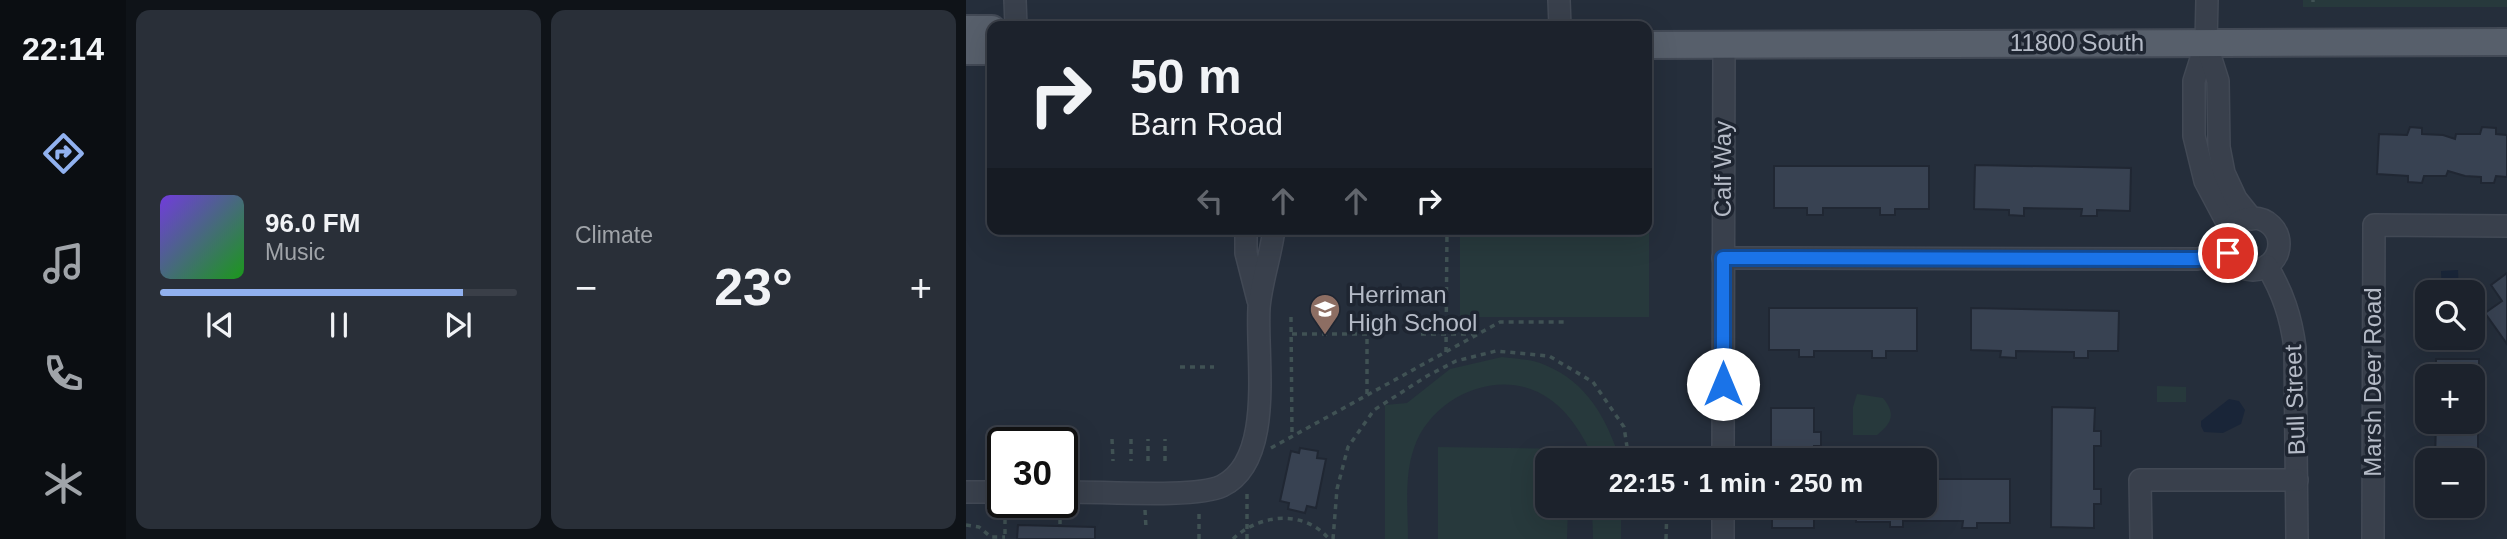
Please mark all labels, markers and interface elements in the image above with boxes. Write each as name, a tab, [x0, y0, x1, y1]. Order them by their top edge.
street label: 11800 South	[2010, 29, 2144, 56]
text: 22:14	[22, 31, 104, 67]
icon: right	[1015, 49, 1106, 140]
text: 50 m	[1130, 49, 1242, 103]
text: Barn Road	[1130, 106, 1283, 142]
street label: Calf Way	[1709, 121, 1736, 217]
icon: directions	[39, 129, 88, 178]
icon: left	[1191, 182, 1229, 220]
icon: ahead	[1264, 182, 1302, 220]
icon: ahead	[1337, 182, 1375, 220]
icon: right	[1410, 182, 1448, 220]
text: 96.0 FM	[265, 208, 360, 238]
text: Climate	[575, 222, 653, 248]
pin	[2198, 223, 2258, 283]
icon: arrive	[2209, 234, 2247, 272]
icon: music	[39, 239, 88, 288]
text: Music	[265, 239, 325, 265]
text: 23°	[714, 258, 793, 316]
text: −	[575, 267, 597, 309]
text: +	[910, 267, 932, 309]
map controls	[2415, 280, 2485, 518]
button: search	[2415, 280, 2485, 350]
place label: Herriman High School	[1348, 281, 1477, 336]
street label: Marsh Deer Road	[2359, 287, 2386, 477]
school or university icon: Herriman High School	[1308, 292, 1342, 336]
icon: previous	[201, 306, 239, 344]
icon: pause	[320, 306, 358, 344]
icon: next	[439, 306, 477, 344]
street label: Bull Street	[2279, 344, 2310, 456]
position arrow	[1686, 347, 1760, 421]
icon: phone	[39, 349, 88, 398]
button: +	[2415, 364, 2485, 434]
speed limit sign: 30	[987, 427, 1078, 518]
button: −	[2415, 448, 2485, 518]
icon: climate	[39, 459, 88, 508]
text: 22:15 · 1 min · 250 m	[1609, 468, 1863, 498]

